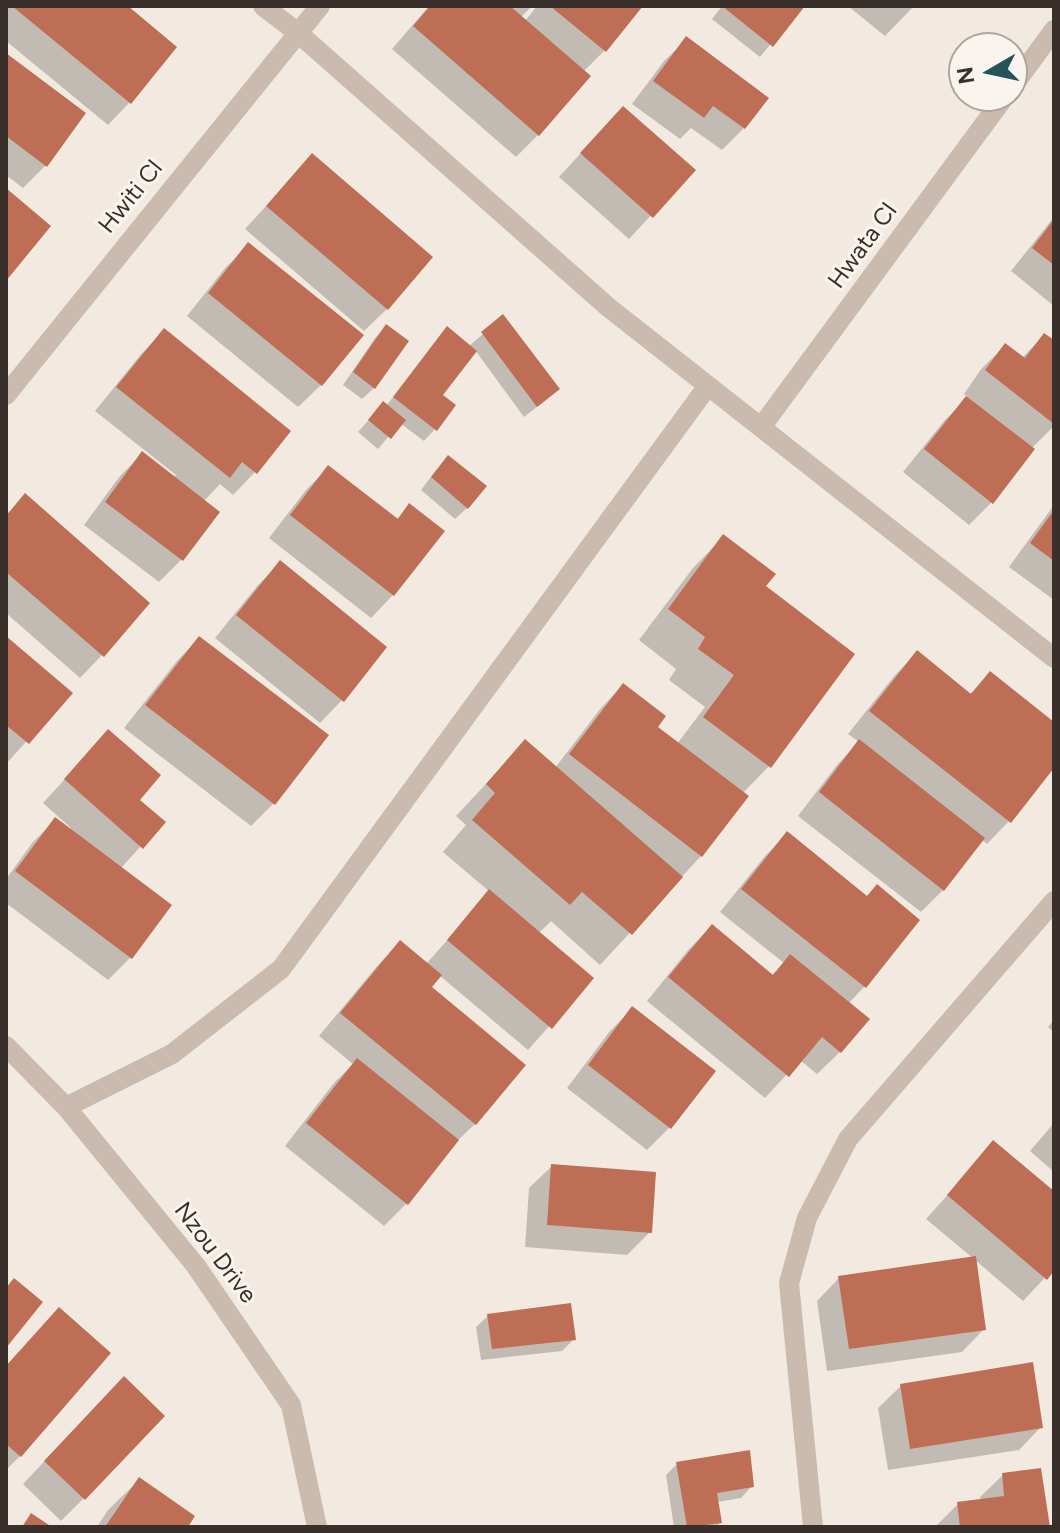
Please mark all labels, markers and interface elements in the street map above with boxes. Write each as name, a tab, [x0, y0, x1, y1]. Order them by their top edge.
north arrow	[948, 32, 1028, 112]
text: N	[951, 65, 980, 86]
street label: Hwiti Cl	[93, 155, 169, 239]
street label: Hwata Cl	[822, 198, 904, 294]
street label: Nzou Drive	[168, 1197, 262, 1309]

